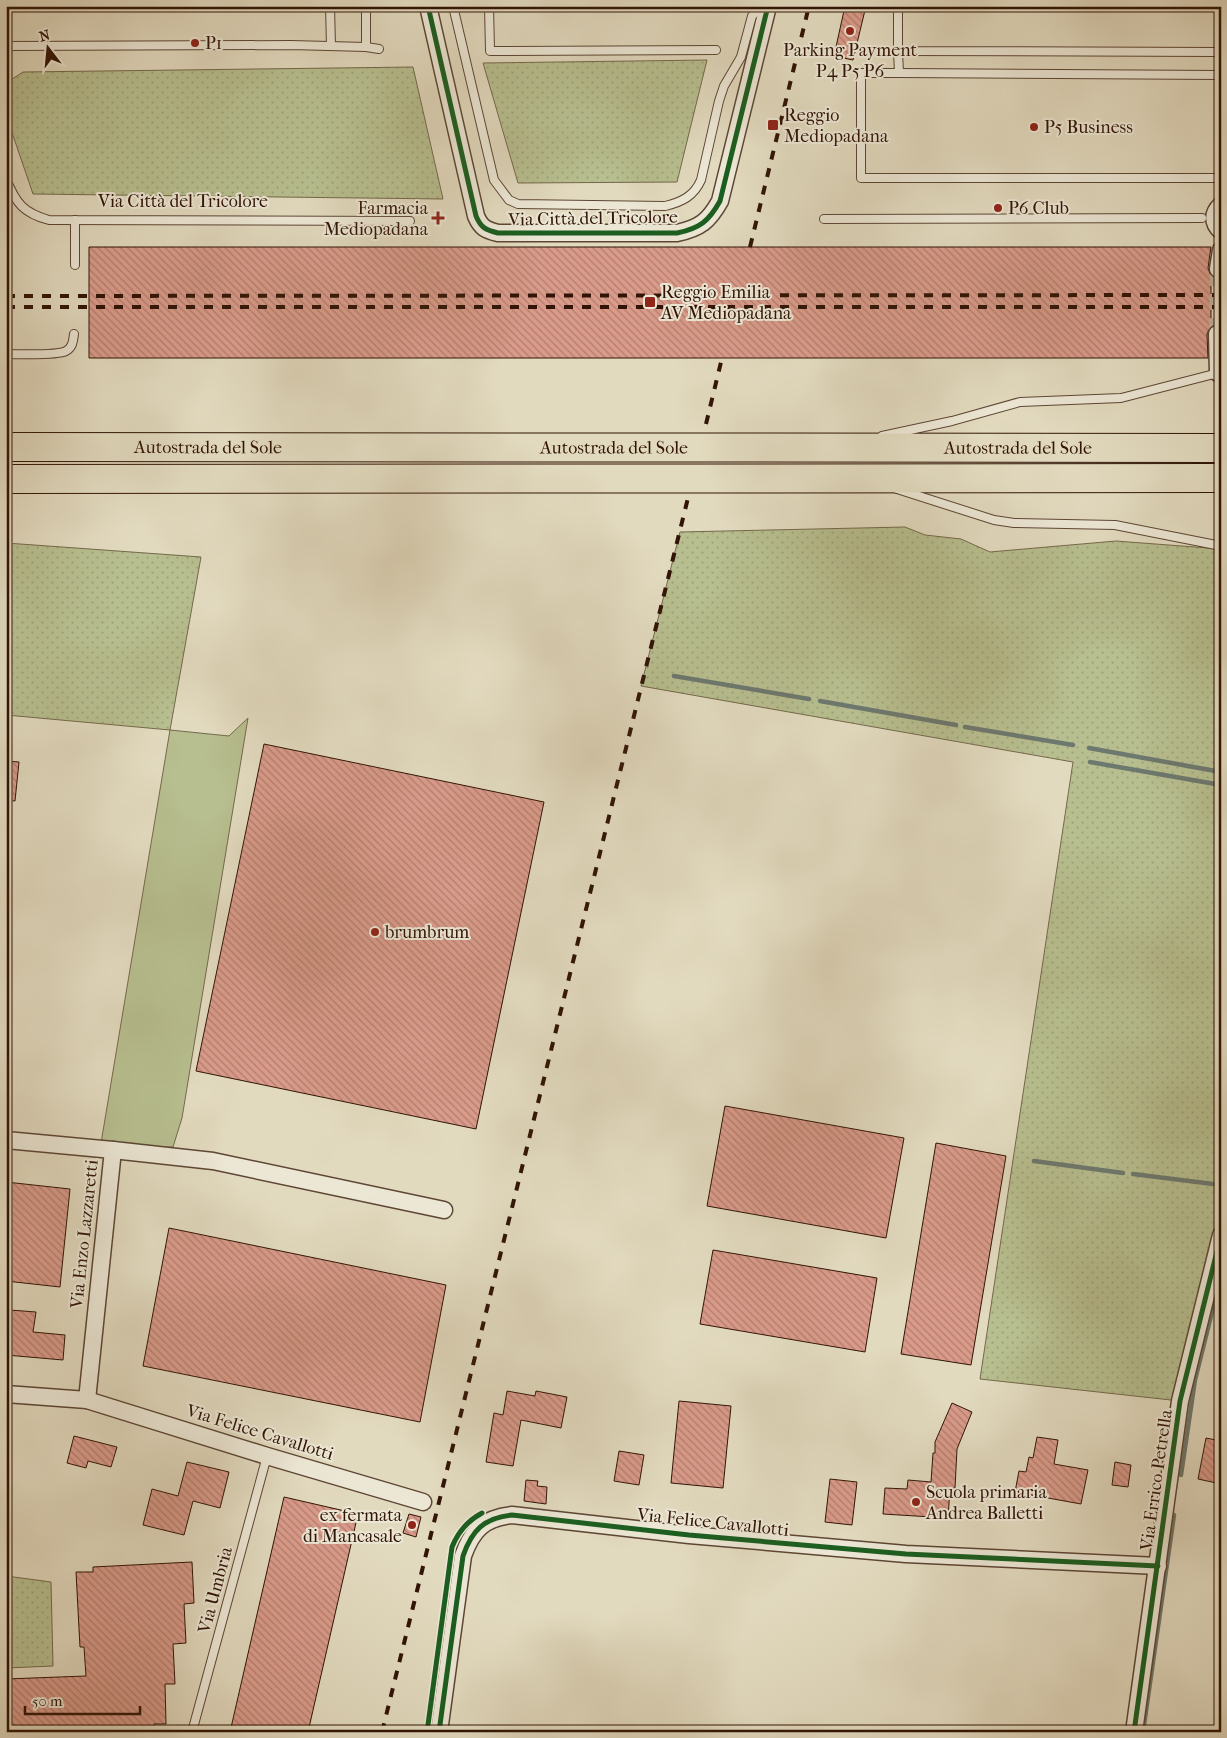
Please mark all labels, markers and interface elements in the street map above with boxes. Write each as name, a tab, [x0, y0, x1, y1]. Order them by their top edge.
north arrow	[22, 22, 72, 72]
marker: Parking Payment P4 P5 P6	[844, 25, 856, 37]
text: N	[37, 26, 52, 46]
place label: P1	[205, 33, 222, 54]
marker: P1	[189, 37, 201, 49]
place label: Parking Payment P4 P5 P6	[783, 40, 917, 82]
place label: Reggio Mediopadana	[784, 105, 889, 147]
place label: P5 Business	[1044, 117, 1133, 138]
marker: Reggio Mediopadana	[766, 118, 780, 132]
marker: P5 Business	[1028, 121, 1040, 133]
street label: Via Città del Tricolore	[97, 191, 268, 212]
place label: Farmacia Mediopadana	[324, 198, 429, 240]
place label: P6 Club	[1008, 198, 1069, 219]
marker: P6 Club	[992, 202, 1004, 214]
street label: Via Città del Tricolore	[507, 207, 678, 230]
marker: Farmacia Mediopadana	[432, 212, 444, 224]
place label: Reggio Emilia AV Mediopadana	[660, 282, 792, 324]
marker: Reggio Emilia AV Mediopadana	[643, 295, 657, 309]
street label: Autostrada del Sole	[133, 437, 282, 458]
street label: Autostrada del Sole	[539, 437, 688, 459]
street label: Autostrada del Sole	[943, 438, 1092, 459]
place label: brumbrum	[384, 922, 469, 943]
marker: brumbrum	[369, 926, 381, 938]
street label: Via Enzo Lazzaretti	[66, 1158, 103, 1311]
street label: Via Felice Cavallotti	[183, 1400, 337, 1465]
street label: Via Errico Petrella	[1136, 1408, 1177, 1553]
place label: Scuola primaria Andrea Balletti	[925, 1482, 1047, 1524]
marker: Scuola primaria Andrea Balletti	[910, 1496, 922, 1508]
street label: Via Felice Cavallotti	[635, 1504, 791, 1541]
place label: ex fermata di Mancasale	[303, 1505, 403, 1547]
marker: ex fermata di Mancasale	[406, 1519, 418, 1531]
street label: Via Umbria	[194, 1544, 237, 1637]
scale bar	[25, 1683, 140, 1715]
text: 50 m	[32, 1692, 63, 1710]

